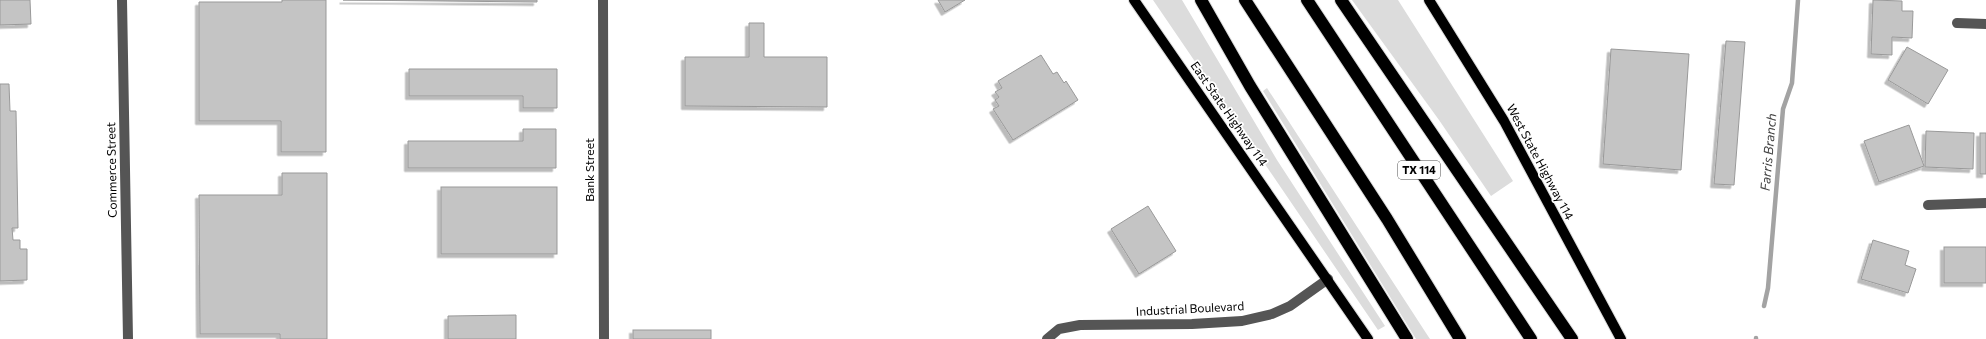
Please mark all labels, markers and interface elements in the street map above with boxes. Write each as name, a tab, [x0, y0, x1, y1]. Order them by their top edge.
street label: East State Highway 114	[1188, 58, 1271, 168]
street label: West State Highway 114	[1504, 101, 1577, 222]
water label: Farris Branch	[1757, 113, 1779, 191]
street label: Commerce Street	[103, 122, 119, 218]
street label: Bank Street	[582, 138, 596, 202]
road number: TX 114	[1398, 161, 1440, 179]
street label: Industrial Boulevard	[1135, 298, 1244, 318]

